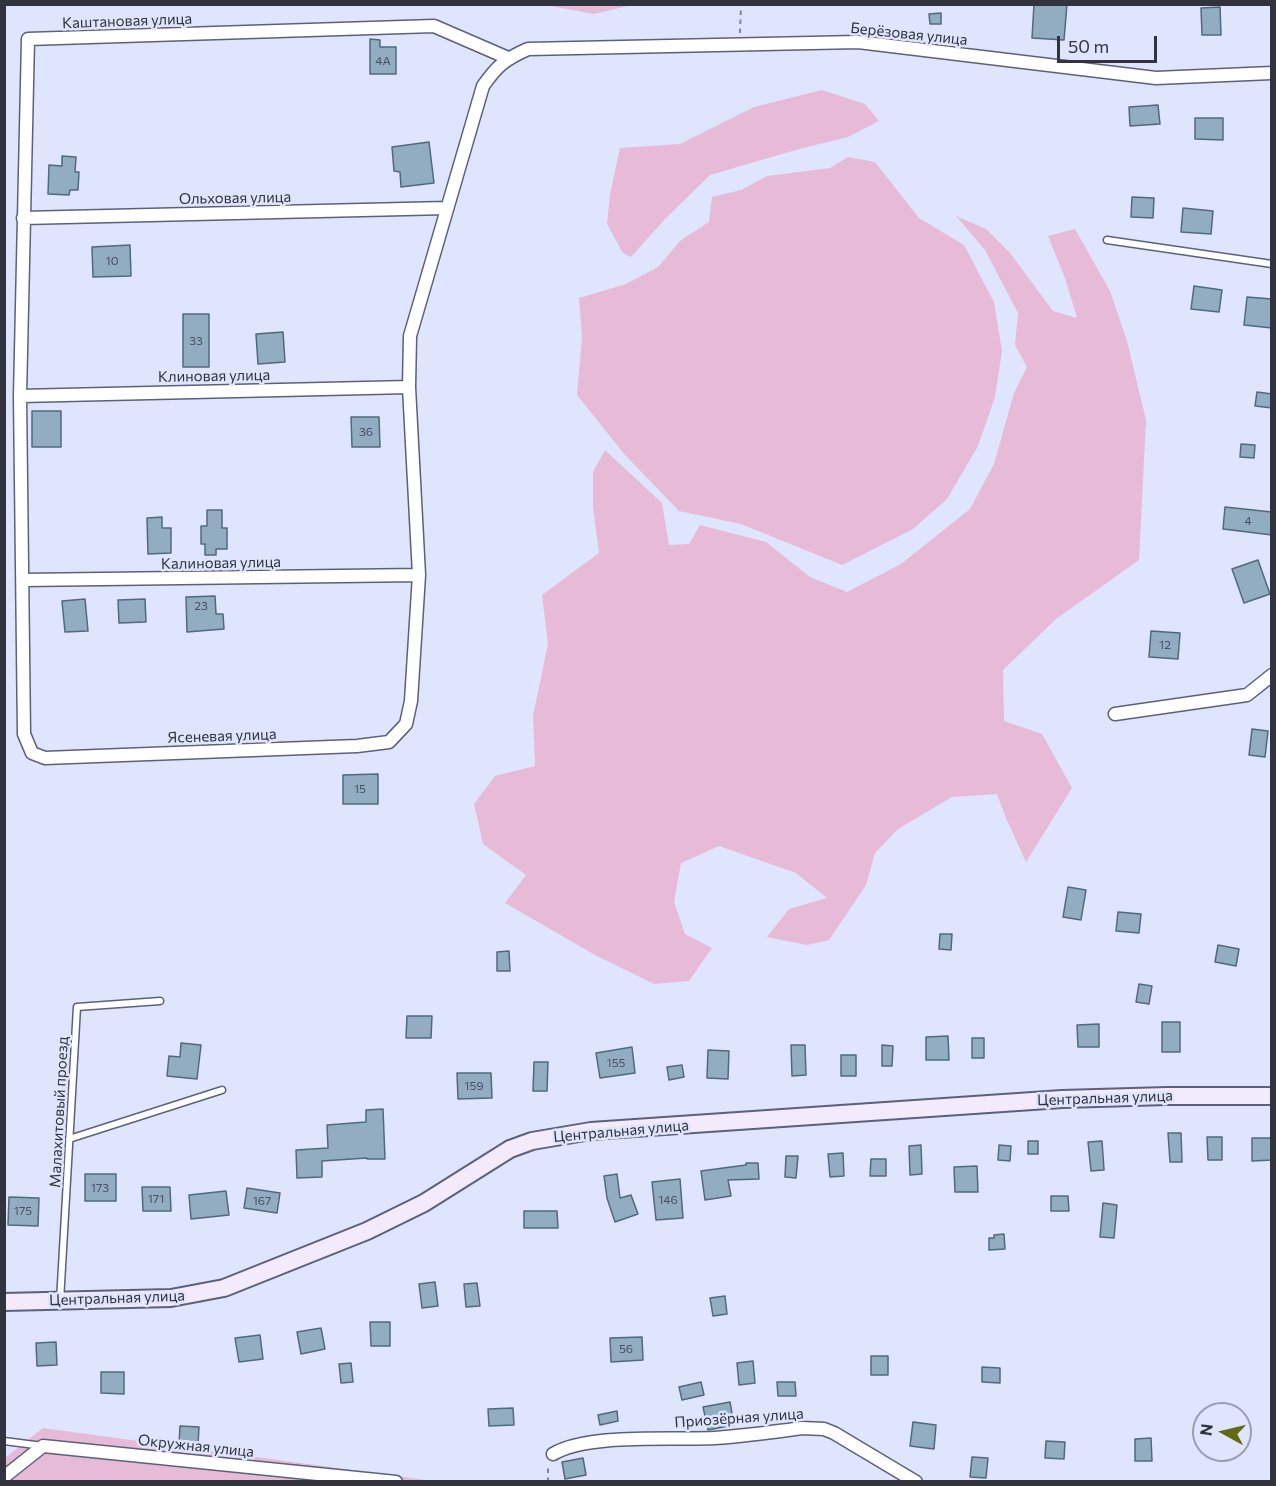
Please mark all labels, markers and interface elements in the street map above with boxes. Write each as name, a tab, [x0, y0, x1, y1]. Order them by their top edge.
street label: Каштановая улица	[62, 10, 192, 32]
street label: Берёзовая улица	[850, 19, 968, 49]
scale bar	[1060, 24, 1160, 62]
text: 50 m	[1068, 35, 1109, 57]
house number: 4А	[375, 54, 391, 68]
street label: Ольховая улица	[179, 188, 291, 208]
house number: 10	[106, 254, 118, 268]
house number: 33	[189, 334, 203, 348]
street label: Клиновая улица	[158, 366, 270, 386]
house number: 36	[359, 425, 373, 439]
house number: 4	[1244, 514, 1252, 528]
street label: Калиновая улица	[161, 553, 281, 573]
house number: 23	[194, 599, 208, 613]
house number: 12	[1159, 638, 1171, 652]
street label: Ясеневая улица	[167, 725, 277, 747]
house number: 15	[354, 782, 366, 796]
street label: Малахитовый проезд	[46, 1036, 72, 1188]
house number: 155	[607, 1056, 625, 1070]
house number: 159	[464, 1079, 484, 1093]
street label: Центральная улица	[1037, 1087, 1173, 1109]
street label: Центральная улица	[552, 1116, 690, 1146]
house number: 173	[91, 1181, 109, 1195]
house number: 171	[148, 1192, 164, 1206]
house number: 146	[658, 1193, 678, 1207]
house number: 167	[253, 1194, 271, 1208]
house number: 175	[14, 1204, 32, 1218]
street label: Центральная улица	[49, 1287, 185, 1309]
house number: 56	[619, 1342, 633, 1356]
north arrow	[1192, 1402, 1252, 1462]
street label: Приозёрная улица	[674, 1405, 804, 1431]
text: N	[1195, 1422, 1216, 1437]
street label: Окружная улица	[137, 1431, 255, 1461]

